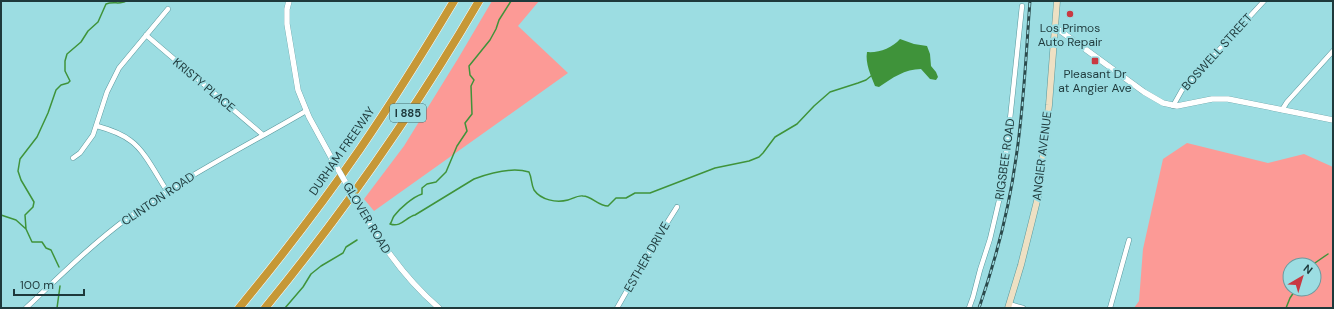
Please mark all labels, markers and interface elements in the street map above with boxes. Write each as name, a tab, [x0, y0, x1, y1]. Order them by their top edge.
marker: Los Primos Auto Repair	[1065, 9, 1075, 19]
street label: BOSWELL STREET	[1178, 10, 1256, 94]
place label: Los Primos Auto Repair	[1038, 20, 1103, 50]
street label: KRISTY PLACE	[169, 54, 239, 116]
marker: Pleasant Dr at Angier Ave	[1090, 56, 1100, 66]
place label: Pleasant Dr at Angier Ave	[1058, 66, 1132, 96]
street label: DURHAM FREEWAY	[305, 104, 379, 198]
road number: I 885	[390, 104, 426, 122]
street label: ANGIER AVENUE	[1029, 110, 1055, 202]
street label: RIGSBEE ROAD	[991, 117, 1019, 201]
street label: CLINTON ROAD	[118, 169, 198, 229]
street label: GLOVER ROAD	[339, 179, 395, 257]
street label: ESTHER DRIVE	[620, 219, 674, 295]
north arrow	[1282, 257, 1322, 297]
text: N	[1301, 261, 1316, 277]
scale bar	[14, 271, 84, 297]
text: 100 m	[20, 277, 54, 293]

